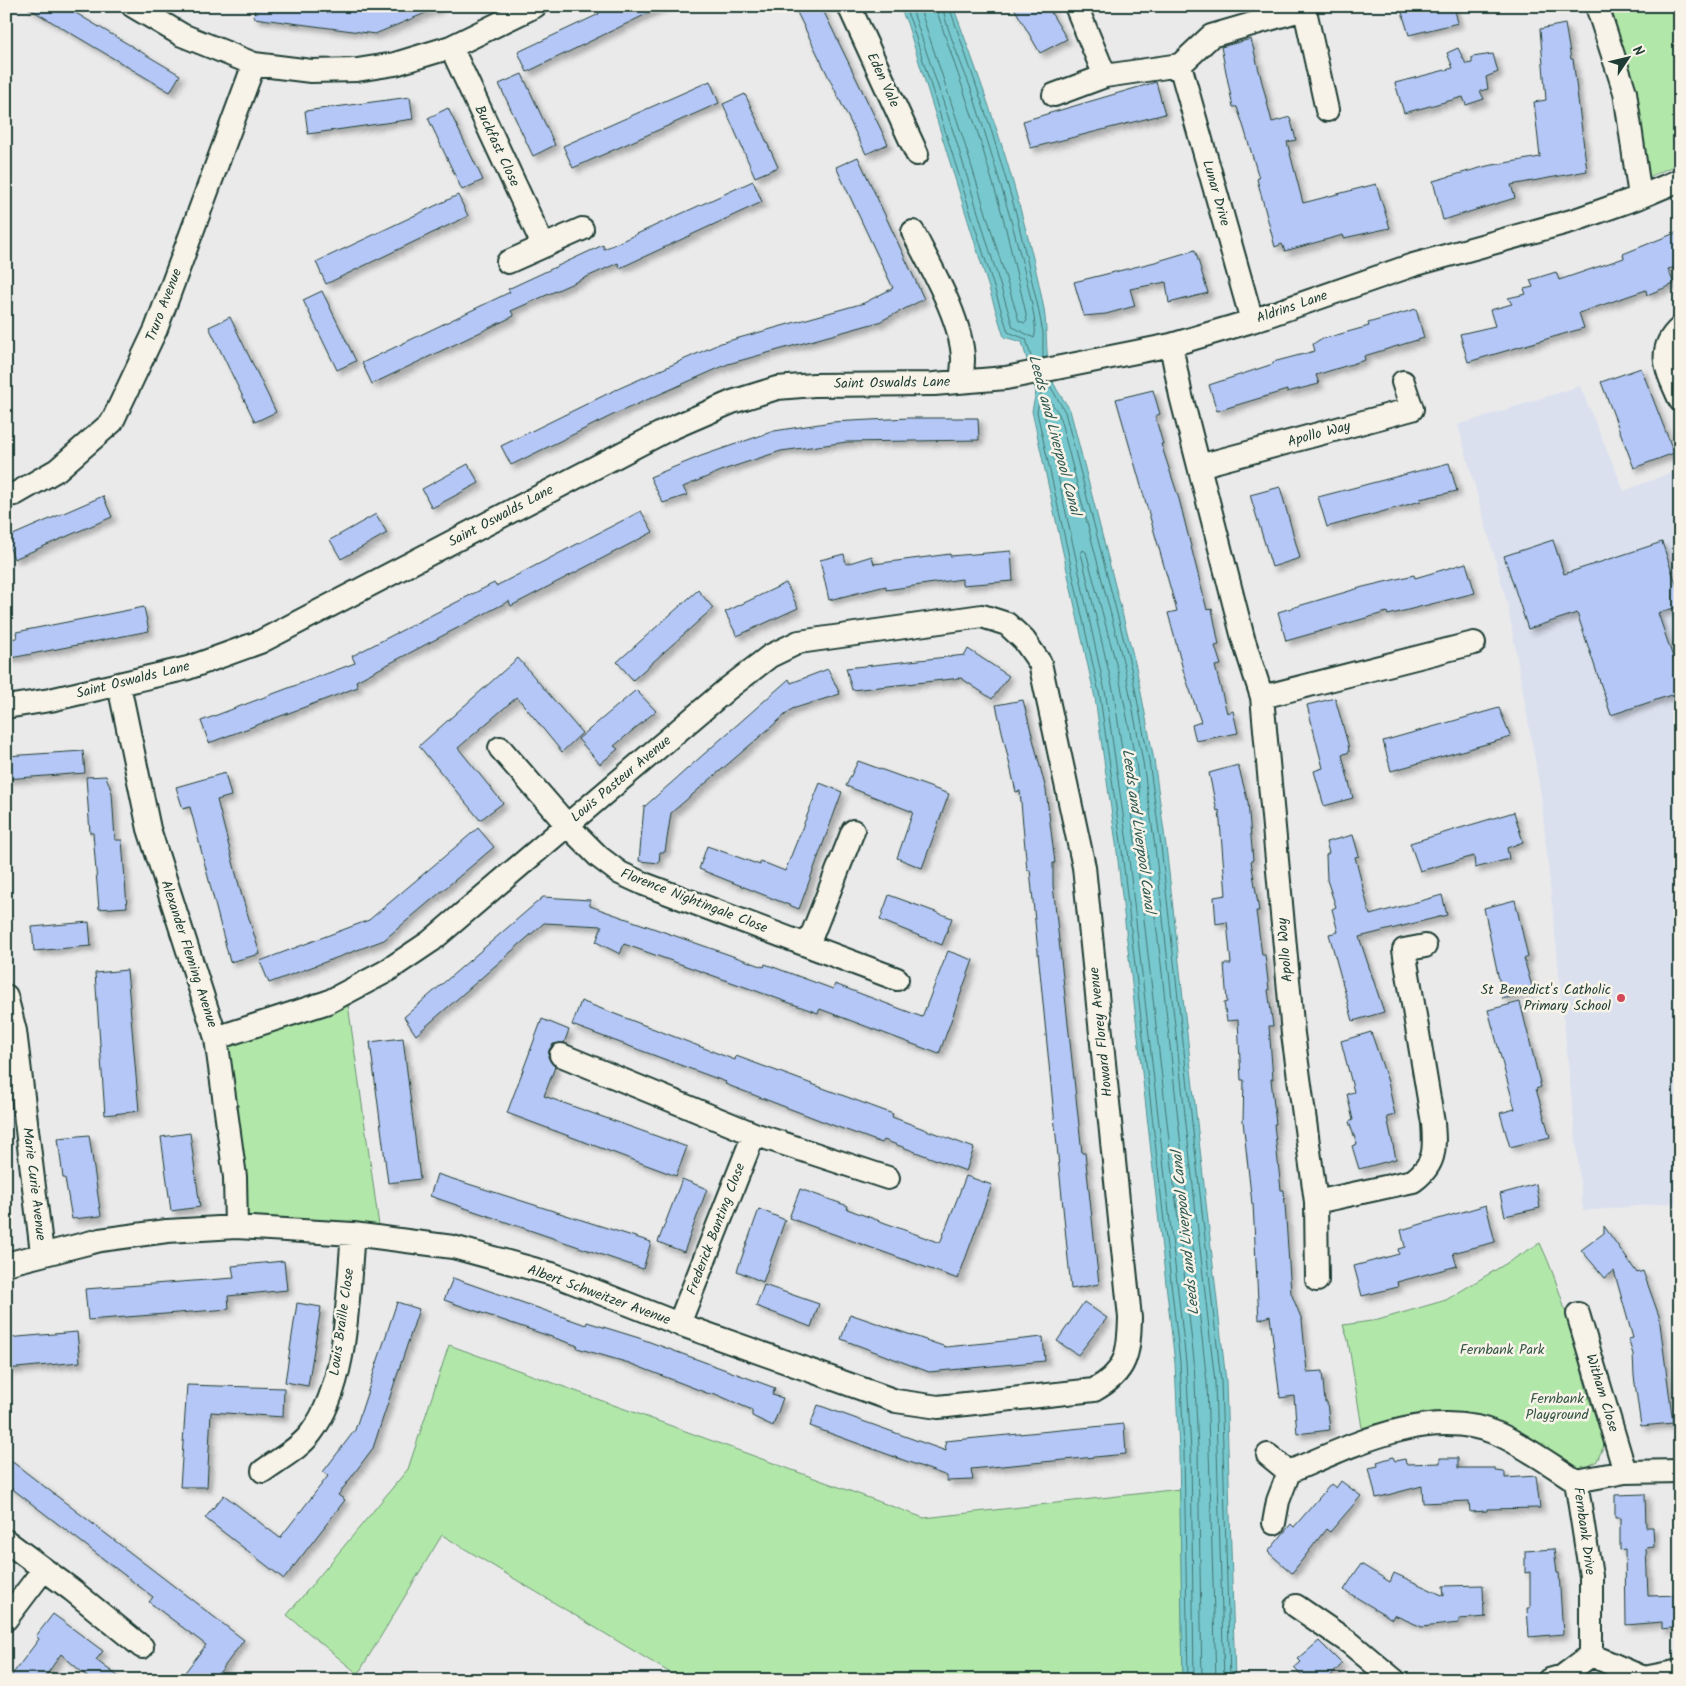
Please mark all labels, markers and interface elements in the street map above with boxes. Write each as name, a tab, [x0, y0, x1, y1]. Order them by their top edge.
north arrow	[1604, 32, 1654, 82]
text: N	[1626, 41, 1649, 61]
street label: Eden Vale	[861, 49, 906, 112]
street label: Buckfast Close	[468, 102, 526, 191]
street label: Lunar Drive	[1196, 157, 1236, 229]
street label: Truro Avenue	[140, 265, 188, 345]
street label: Aldrins Lane	[1253, 284, 1331, 329]
water label: Leeds and Liverpool Canal	[1021, 352, 1088, 521]
street label: Saint Oswalds Lane	[834, 371, 951, 395]
street label: Apollo Way	[1285, 415, 1353, 453]
street label: Saint Oswalds Lane	[444, 479, 558, 553]
street label: Saint Oswalds Lane	[74, 655, 193, 705]
street label: Louis Pasteur Avenue	[566, 730, 677, 828]
water label: Leeds and Liverpool Canal	[1115, 748, 1162, 918]
street label: Florence Nightingale Close	[617, 863, 771, 939]
street label: Alexander Fleming Avenue	[155, 877, 224, 1031]
street label: Apollo Way	[1271, 917, 1299, 983]
street label: Howard Florey Avenue	[1083, 965, 1119, 1098]
place label: St Benedict's Catholic Primary School	[1481, 979, 1612, 1017]
marker: St Benedict's Catholic Primary School	[1615, 992, 1627, 1004]
street label: Marie Curie Avenue	[16, 1126, 52, 1242]
water label: Leeds and Liverpool Canal	[1165, 1146, 1207, 1316]
street label: Frederick Banting Close	[681, 1159, 752, 1298]
street label: Albert Schweitzer Avenue	[524, 1259, 674, 1331]
street label: Louis Braille Close	[324, 1266, 361, 1377]
park label: Fernbank Park	[1460, 1339, 1545, 1361]
street label: Witham Close	[1580, 1351, 1625, 1436]
park label: Fernbank Playground	[1526, 1388, 1589, 1426]
street label: Fernbank Drive	[1567, 1486, 1601, 1577]

